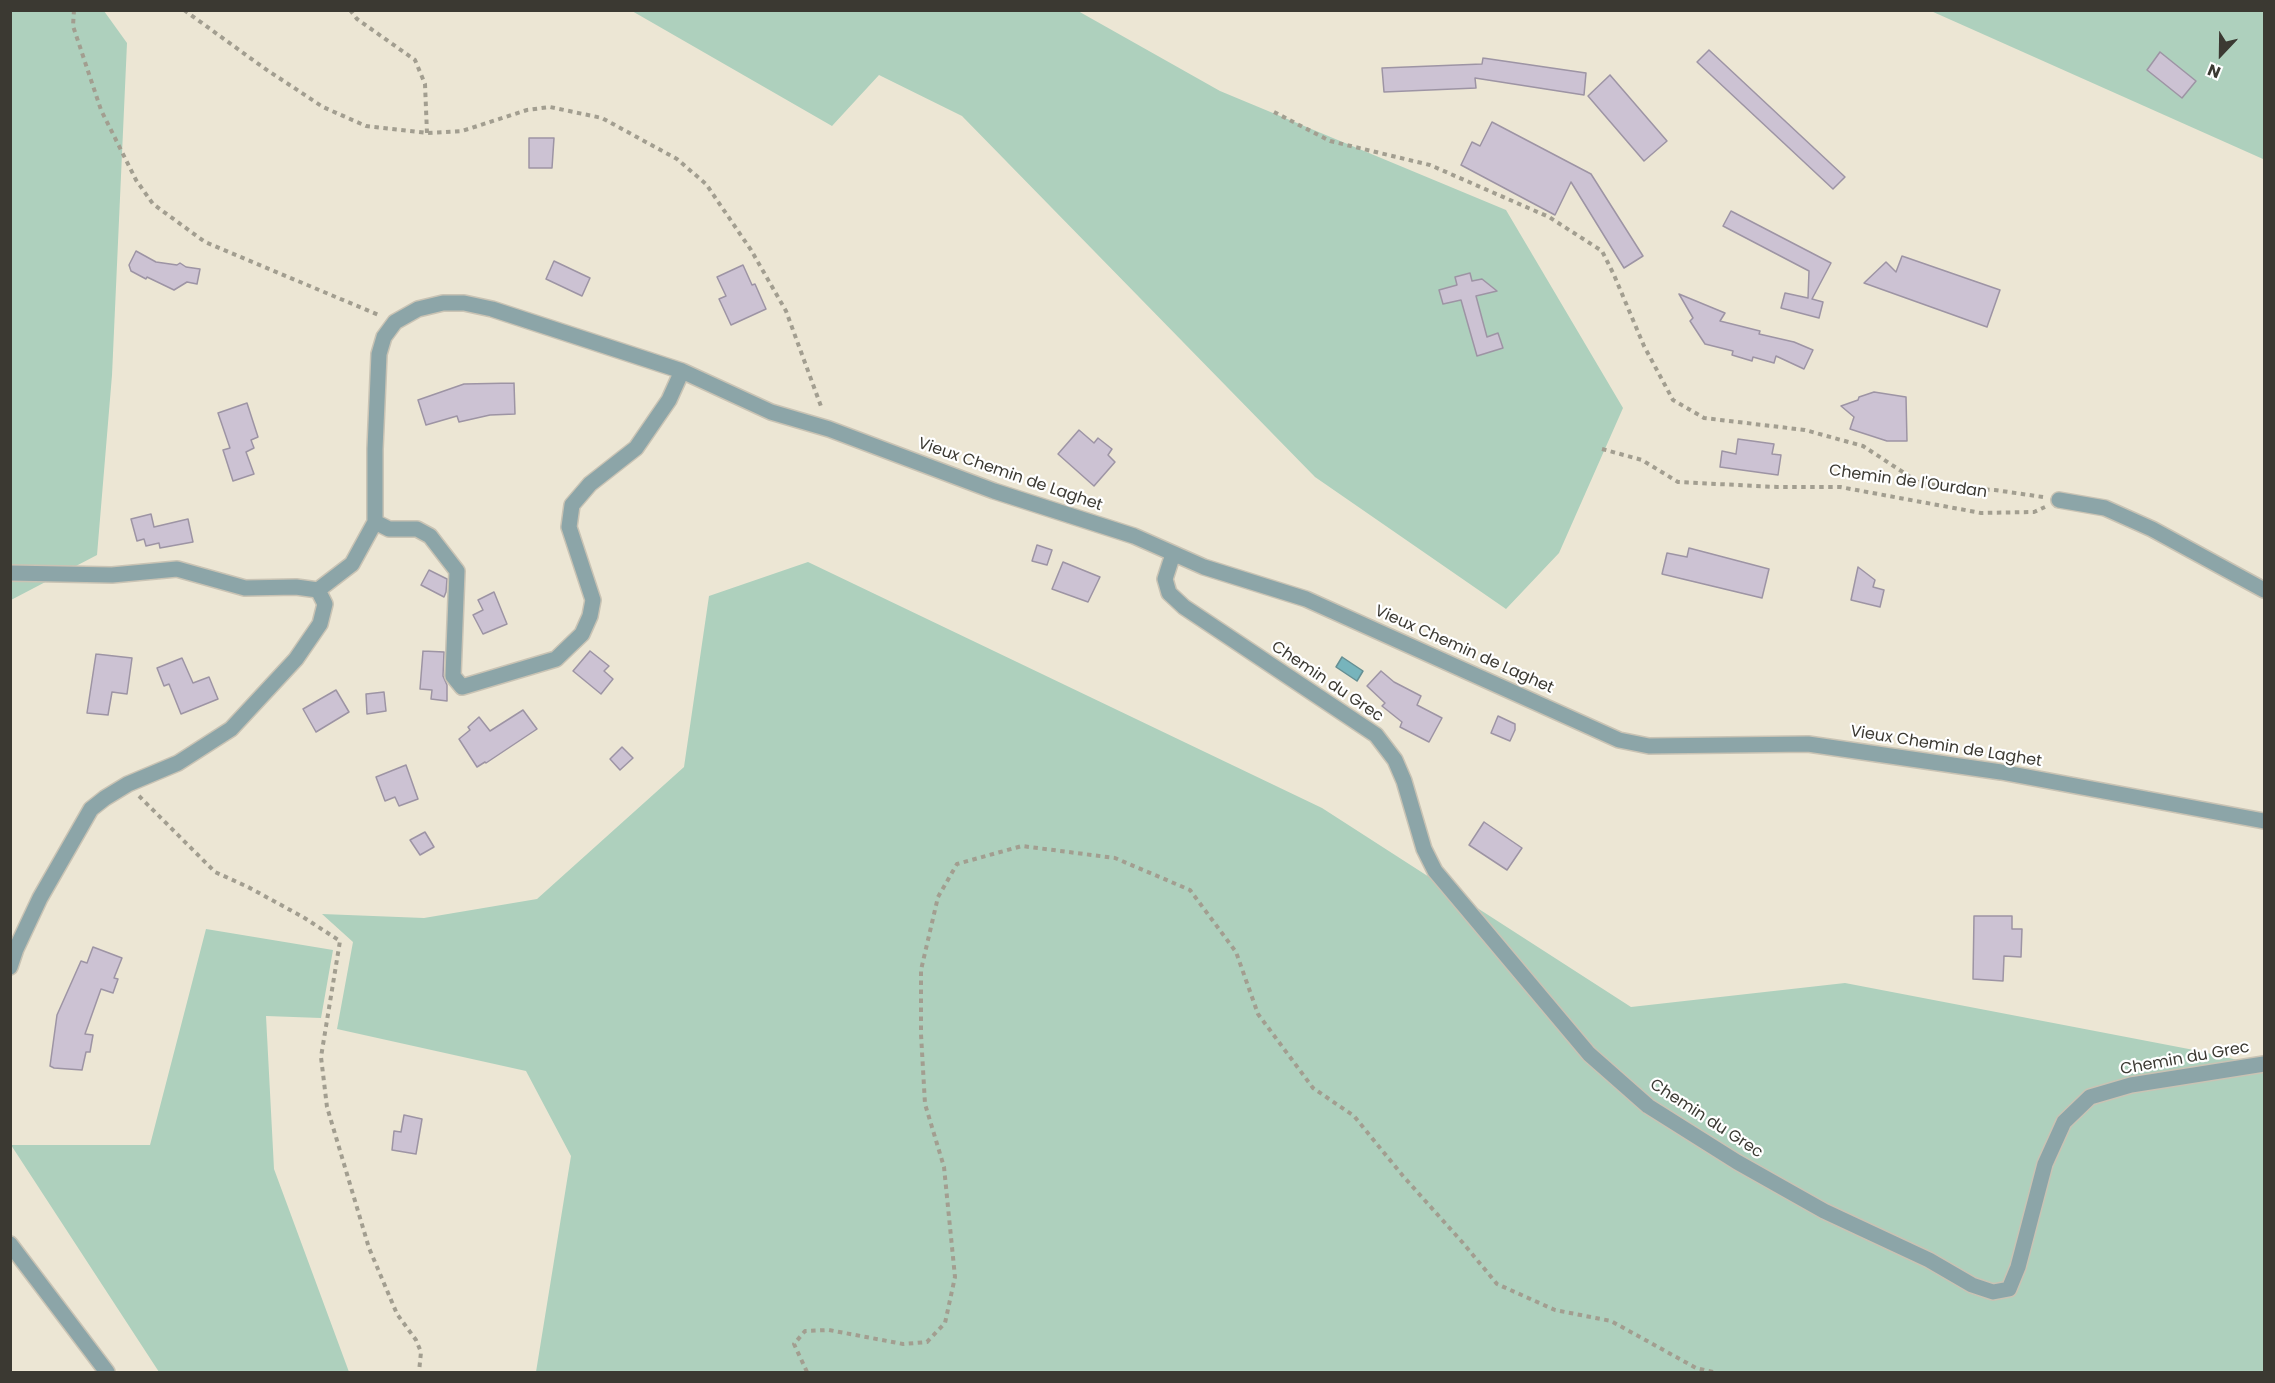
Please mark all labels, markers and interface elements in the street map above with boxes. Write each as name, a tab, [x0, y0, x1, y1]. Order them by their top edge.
north arrow	[2191, 24, 2251, 84]
text: N	[2204, 58, 2224, 84]
street label: Vieux Chemin de Laghet	[915, 434, 1105, 516]
street label: Chemin de l'Ourdan	[1828, 461, 1988, 503]
street label: Vieux Chemin de Laghet	[1372, 602, 1556, 698]
street label: Chemin du Grec	[1267, 637, 1387, 727]
street label: Vieux Chemin de Laghet	[1849, 722, 2043, 772]
street label: Chemin du Grec	[2119, 1038, 2251, 1080]
street label: Chemin du Grec	[1646, 1075, 1766, 1163]

